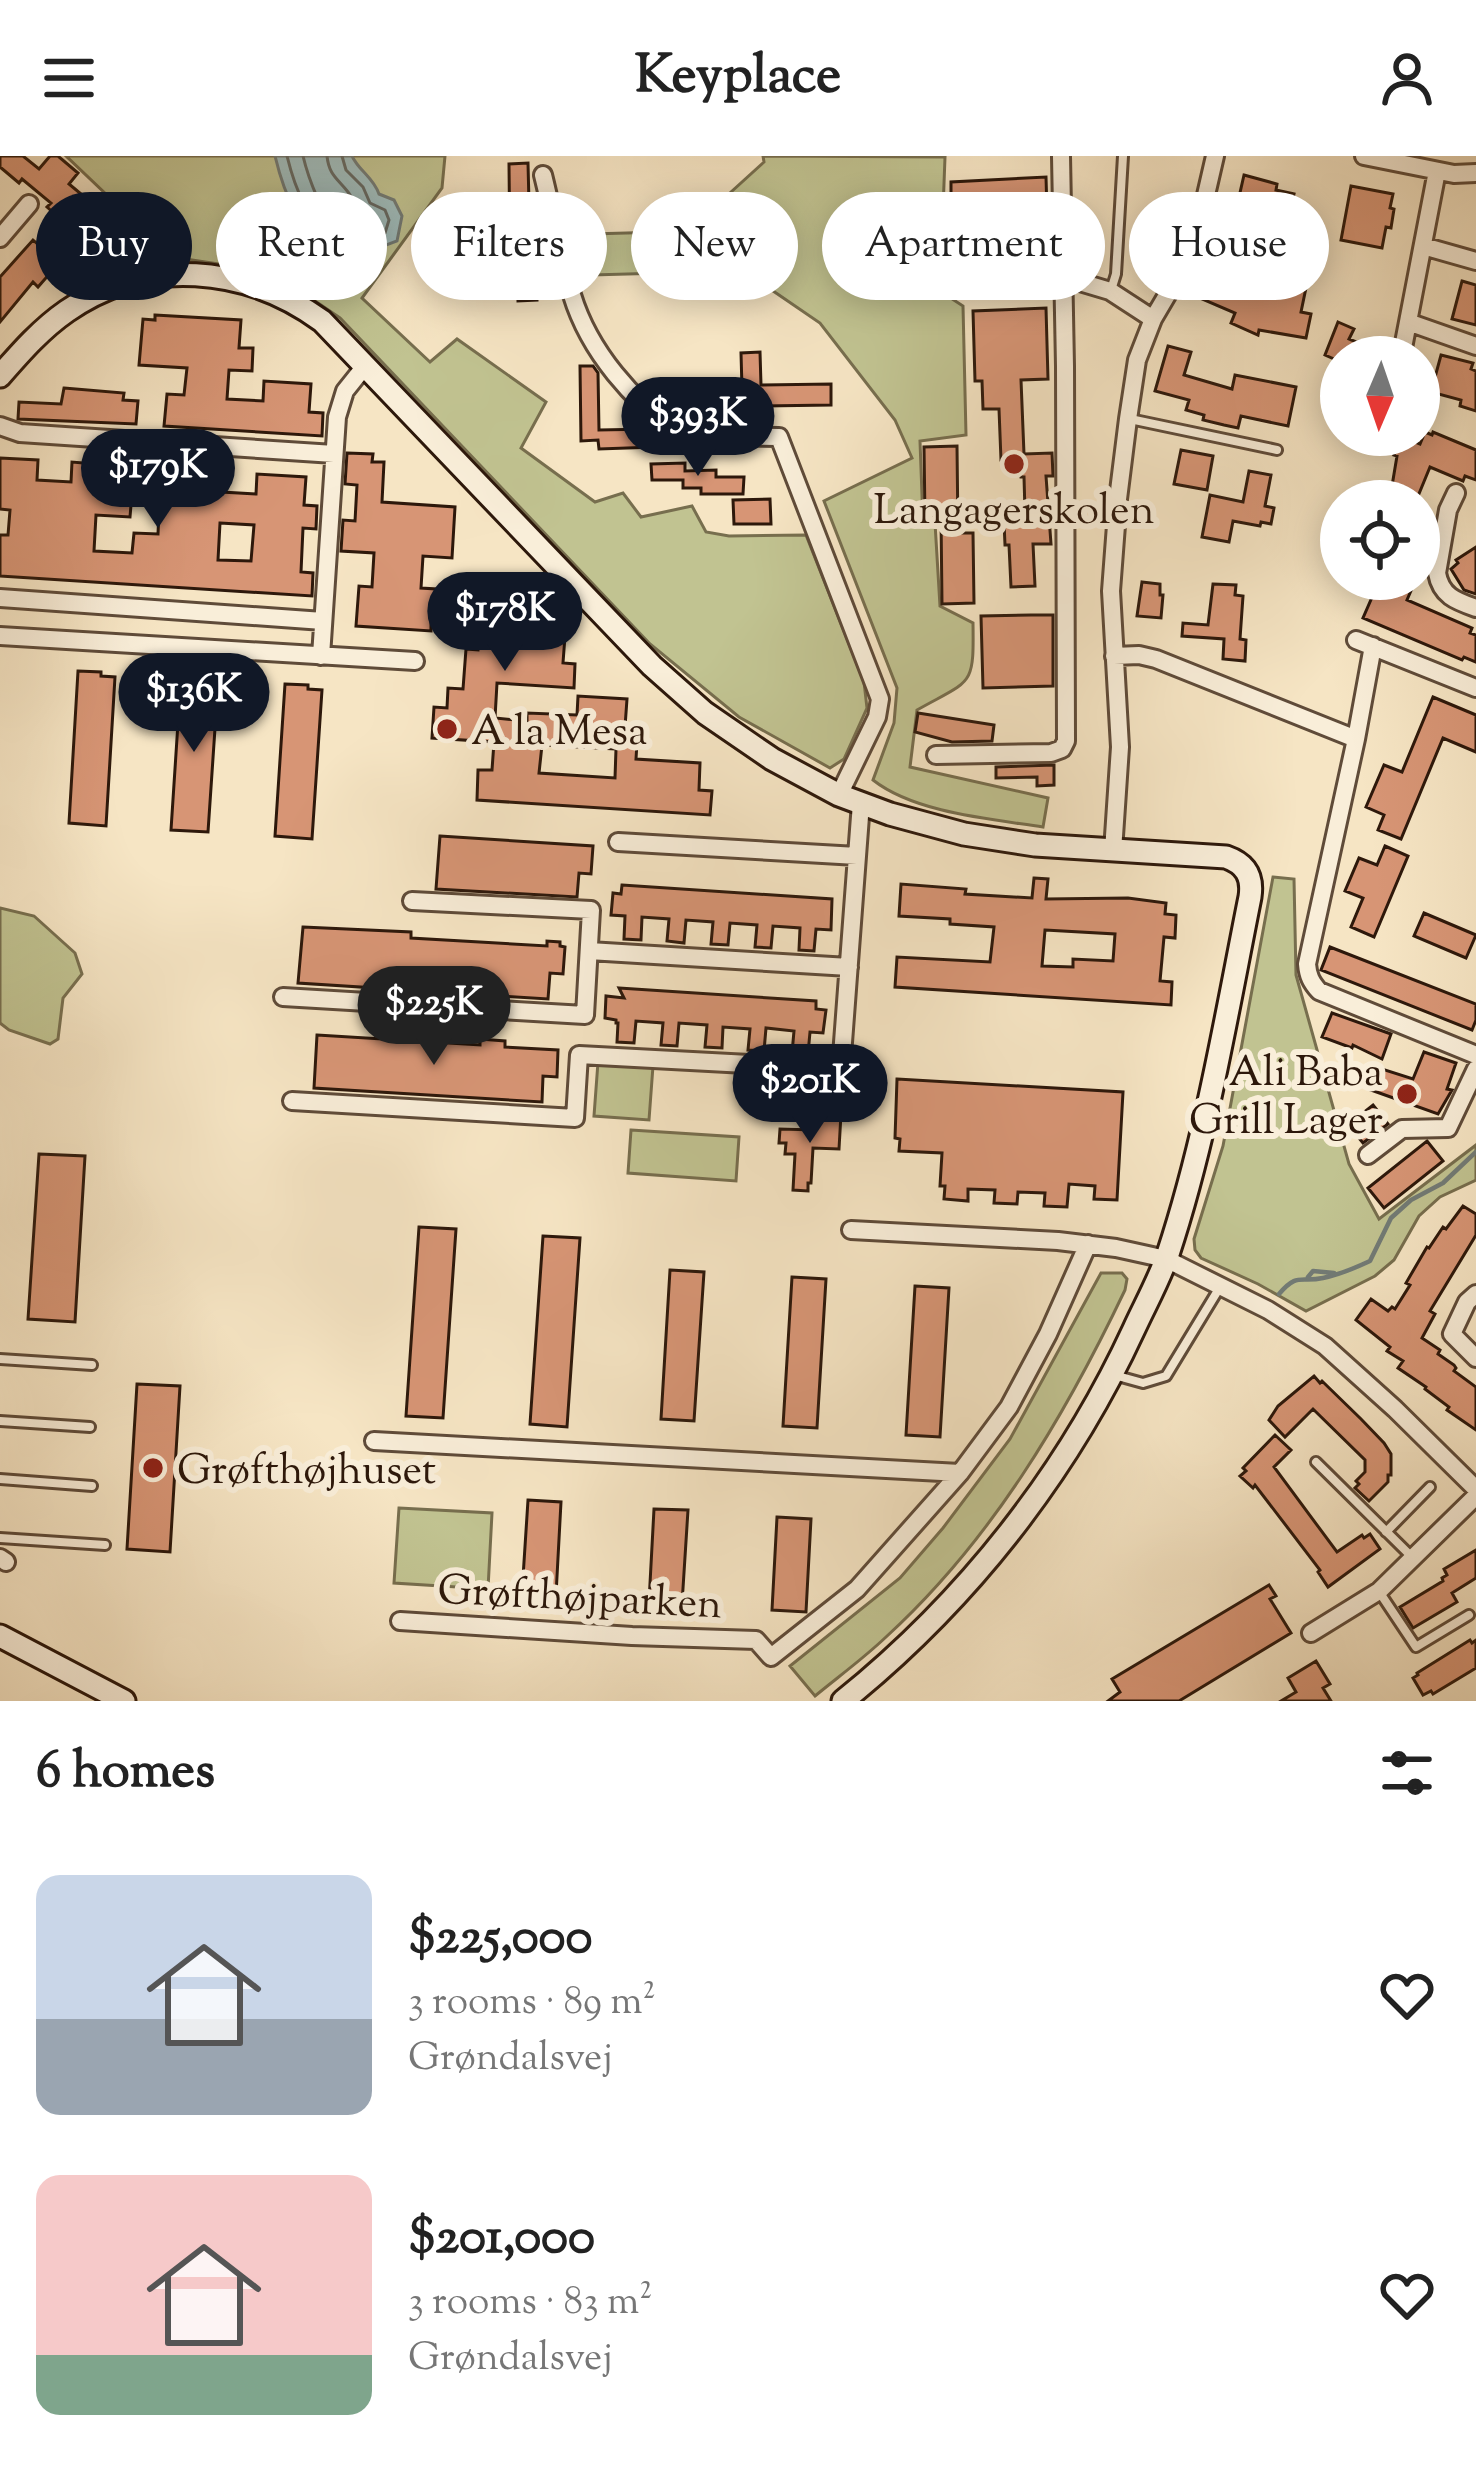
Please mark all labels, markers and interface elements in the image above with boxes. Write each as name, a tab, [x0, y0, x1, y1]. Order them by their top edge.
text: Keyplace	[635, 39, 841, 117]
icon: menu	[36, 45, 102, 111]
icon: person	[1374, 45, 1440, 111]
chip: Buy	[36, 192, 192, 300]
chip: Rent	[216, 192, 387, 300]
chip: Filters	[411, 192, 607, 300]
chip: New	[631, 192, 798, 300]
chip: Apartment	[822, 192, 1105, 300]
chip: House	[1129, 192, 1329, 300]
north arrow	[1320, 336, 1440, 456]
map controls	[1320, 336, 1440, 600]
pin: $393K	[614, 377, 782, 479]
text: $393K	[648, 388, 748, 444]
pin: $179K	[74, 429, 242, 531]
text: $179K	[108, 440, 208, 496]
marker: Langagerskolen	[1001, 451, 1027, 477]
button: locate	[1320, 480, 1440, 600]
place label: Langagerskolen	[873, 483, 1155, 543]
pin: $178K	[421, 572, 589, 674]
text: $178K	[454, 583, 556, 639]
pin: $136K	[110, 653, 278, 755]
text: $136K	[145, 664, 243, 720]
place label: A la Mesa	[471, 704, 647, 764]
marker: A la Mesa	[434, 716, 460, 742]
pin: $225K	[350, 966, 518, 1068]
text: $225K	[385, 977, 483, 1033]
pin: $201K	[726, 1044, 894, 1146]
place label: Ali Baba Grill Lager	[1189, 1045, 1383, 1153]
text: $201K	[760, 1055, 860, 1111]
marker: Ali Baba Grill Lager	[1394, 1081, 1420, 1107]
place label: Grøfthøjhuset	[177, 1443, 436, 1503]
marker: Grøfthøjhuset	[140, 1455, 166, 1481]
street label: Grøfthøjparken	[436, 1563, 723, 1637]
text: 6 homes	[36, 1737, 215, 1810]
icon: filters	[1374, 1740, 1440, 1806]
text: $225,000	[408, 1903, 593, 1976]
icon: home	[132, 1923, 276, 2067]
icon: heart	[1374, 1962, 1440, 2028]
text: 3 rooms · 89 m²	[408, 1976, 656, 2032]
text: Grøndalsvej	[408, 2032, 613, 2088]
text: $201,000	[408, 2203, 595, 2276]
icon: home	[132, 2223, 276, 2367]
icon: heart	[1374, 2262, 1440, 2328]
text: 3 rooms · 83 m²	[408, 2276, 652, 2332]
text: Grøndalsvej	[408, 2332, 613, 2388]

